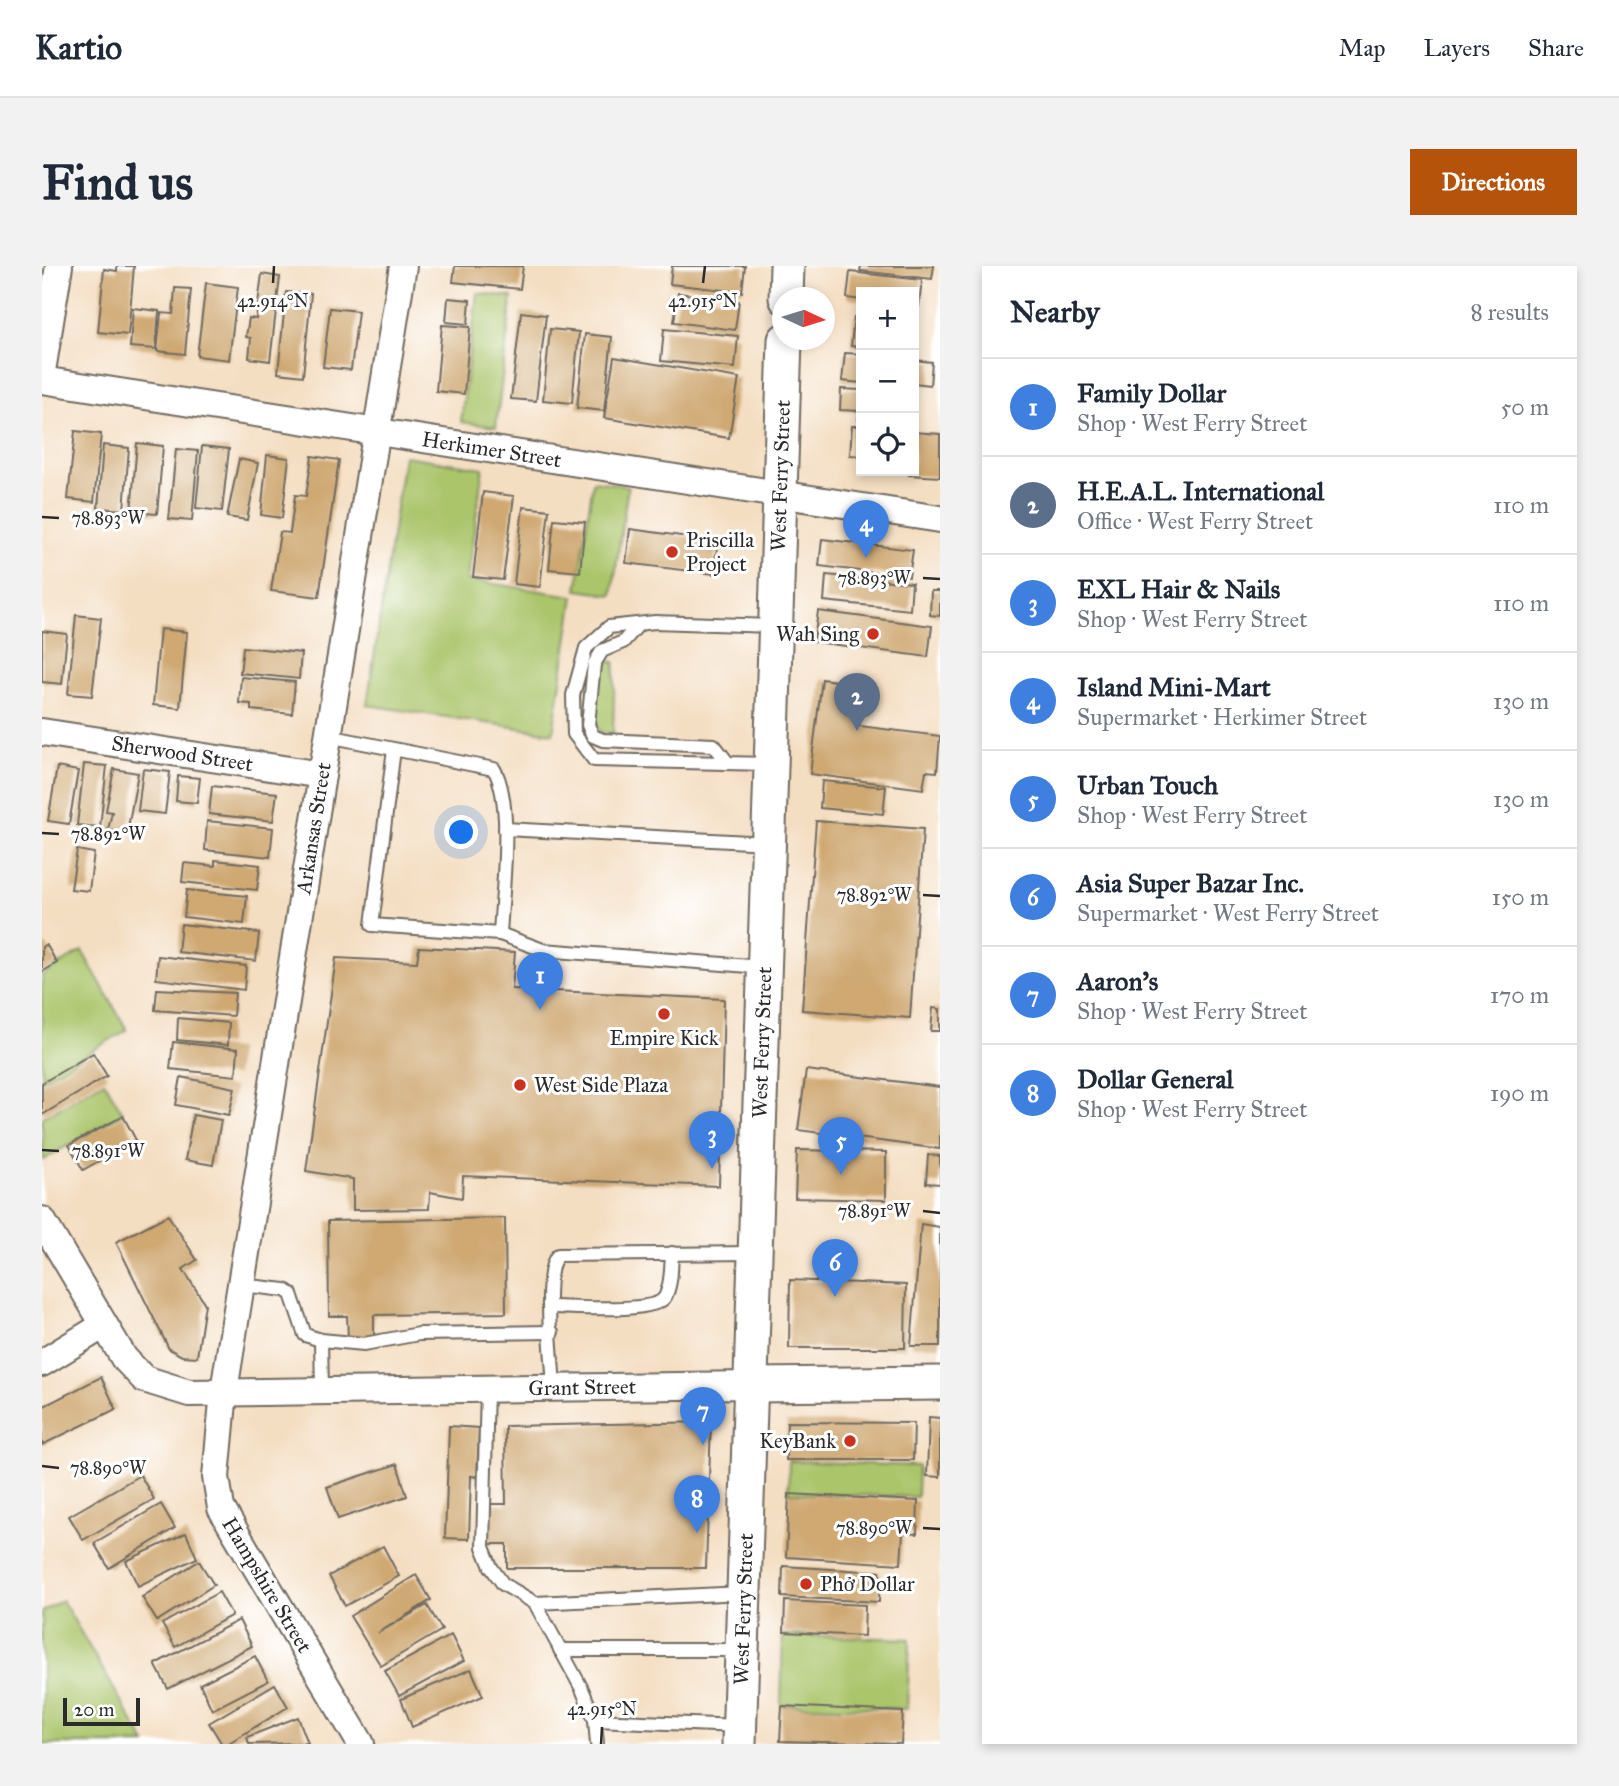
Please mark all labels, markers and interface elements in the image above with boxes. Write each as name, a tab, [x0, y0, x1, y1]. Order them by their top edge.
text: Kartio	[35, 28, 122, 68]
text: Map	[1339, 33, 1386, 63]
text: Layers	[1424, 33, 1490, 63]
text: Share	[1528, 33, 1584, 63]
button: Directions	[1410, 149, 1577, 215]
text: Find us	[42, 153, 193, 212]
north arrow	[772, 287, 835, 350]
map controls	[856, 287, 919, 476]
button: +	[856, 287, 919, 350]
text: 42.914°N	[237, 290, 309, 312]
text: 42.915°N	[668, 290, 738, 312]
text: Nearby	[1010, 294, 1100, 330]
text: 8 results	[1470, 298, 1549, 326]
button: −	[856, 350, 919, 413]
text: Family Dollar	[1077, 377, 1226, 409]
text: 1	[1028, 393, 1038, 421]
text: 50 m	[1501, 393, 1549, 421]
street label: West Ferry Street	[765, 399, 796, 552]
text: Shop · West Ferry Street	[1077, 409, 1307, 437]
button: locate	[856, 413, 919, 476]
street label: Herkimer Street	[420, 426, 564, 473]
text: H.E.A.L. International	[1077, 475, 1324, 507]
text: 2	[1027, 491, 1039, 519]
text: 110 m	[1493, 491, 1549, 519]
pin: 4	[843, 500, 889, 558]
text: 78.893°W	[72, 507, 145, 529]
text: Office · West Ferry Street	[1077, 507, 1313, 535]
place label: Priscilla Project	[686, 527, 754, 577]
marker: Priscilla Project	[664, 544, 680, 560]
text: 78.893°W	[838, 567, 911, 589]
text: EXL Hair & Nails	[1077, 573, 1280, 605]
text: 3	[1028, 589, 1038, 617]
text: 110 m	[1493, 589, 1549, 617]
text: Shop · West Ferry Street	[1077, 605, 1307, 633]
place label: Wah Sing	[776, 621, 859, 647]
marker: Wah Sing	[865, 626, 881, 642]
text: Island Mini-Mart	[1077, 671, 1271, 703]
pin: 2	[834, 673, 880, 731]
text: 4	[1027, 687, 1039, 715]
text: 130 m	[1493, 687, 1549, 715]
text: Supermarket · Herkimer Street	[1077, 703, 1367, 731]
street label: Sherwood Street	[110, 730, 256, 777]
street label: Arkansas Street	[290, 760, 337, 897]
text: Urban Touch	[1077, 769, 1218, 801]
text: 5	[1028, 785, 1038, 813]
text: 130 m	[1493, 785, 1549, 813]
text: Shop · West Ferry Street	[1077, 801, 1307, 829]
your location	[444, 815, 478, 849]
text: 78.892°W	[71, 823, 146, 845]
text: Asia Super Bazar Inc.	[1077, 867, 1304, 899]
text: 6	[1027, 883, 1039, 911]
text: 150 m	[1492, 883, 1549, 911]
text: 78.892°W	[837, 884, 912, 906]
text: Supermarket · West Ferry Street	[1077, 899, 1379, 927]
pin: 1	[517, 952, 563, 1010]
text: Aaron's	[1077, 965, 1158, 997]
street label: West Ferry Street	[747, 966, 777, 1119]
text: 7	[1027, 981, 1039, 1009]
text: 170 m	[1490, 981, 1549, 1009]
text: Shop · West Ferry Street	[1077, 997, 1307, 1025]
marker: Empire Kick	[656, 1006, 672, 1022]
place label: Empire Kick	[609, 1025, 719, 1051]
text: Dollar General	[1077, 1063, 1234, 1095]
place label: West Side Plaza	[534, 1072, 668, 1098]
marker: West Side Plaza	[512, 1077, 528, 1093]
text: 8	[1027, 1079, 1039, 1107]
text: 190 m	[1490, 1079, 1549, 1107]
text: Shop · West Ferry Street	[1077, 1095, 1307, 1123]
pin: 3	[689, 1111, 735, 1169]
pin: 5	[818, 1117, 864, 1175]
text: 78.891°W	[72, 1140, 145, 1162]
text: 78.891°W	[838, 1200, 911, 1222]
pin: 6	[812, 1239, 858, 1297]
street label: Grant Street	[528, 1374, 637, 1401]
pin: 7	[680, 1387, 726, 1445]
place label: KeyBank	[759, 1428, 836, 1454]
marker: KeyBank	[842, 1433, 858, 1449]
text: 78.890°W	[70, 1457, 147, 1479]
pin: 8	[674, 1475, 720, 1533]
street label: Hampshire Street	[216, 1513, 318, 1658]
text: 78.890°W	[836, 1517, 913, 1539]
street label: West Ferry Street	[728, 1532, 759, 1685]
place label: Phở Dollar	[820, 1571, 915, 1597]
marker: Phở Dollar	[798, 1576, 814, 1592]
scale bar	[63, 1695, 140, 1727]
text: 20 m	[74, 1698, 115, 1721]
text: 42.915°N	[567, 1698, 637, 1720]

